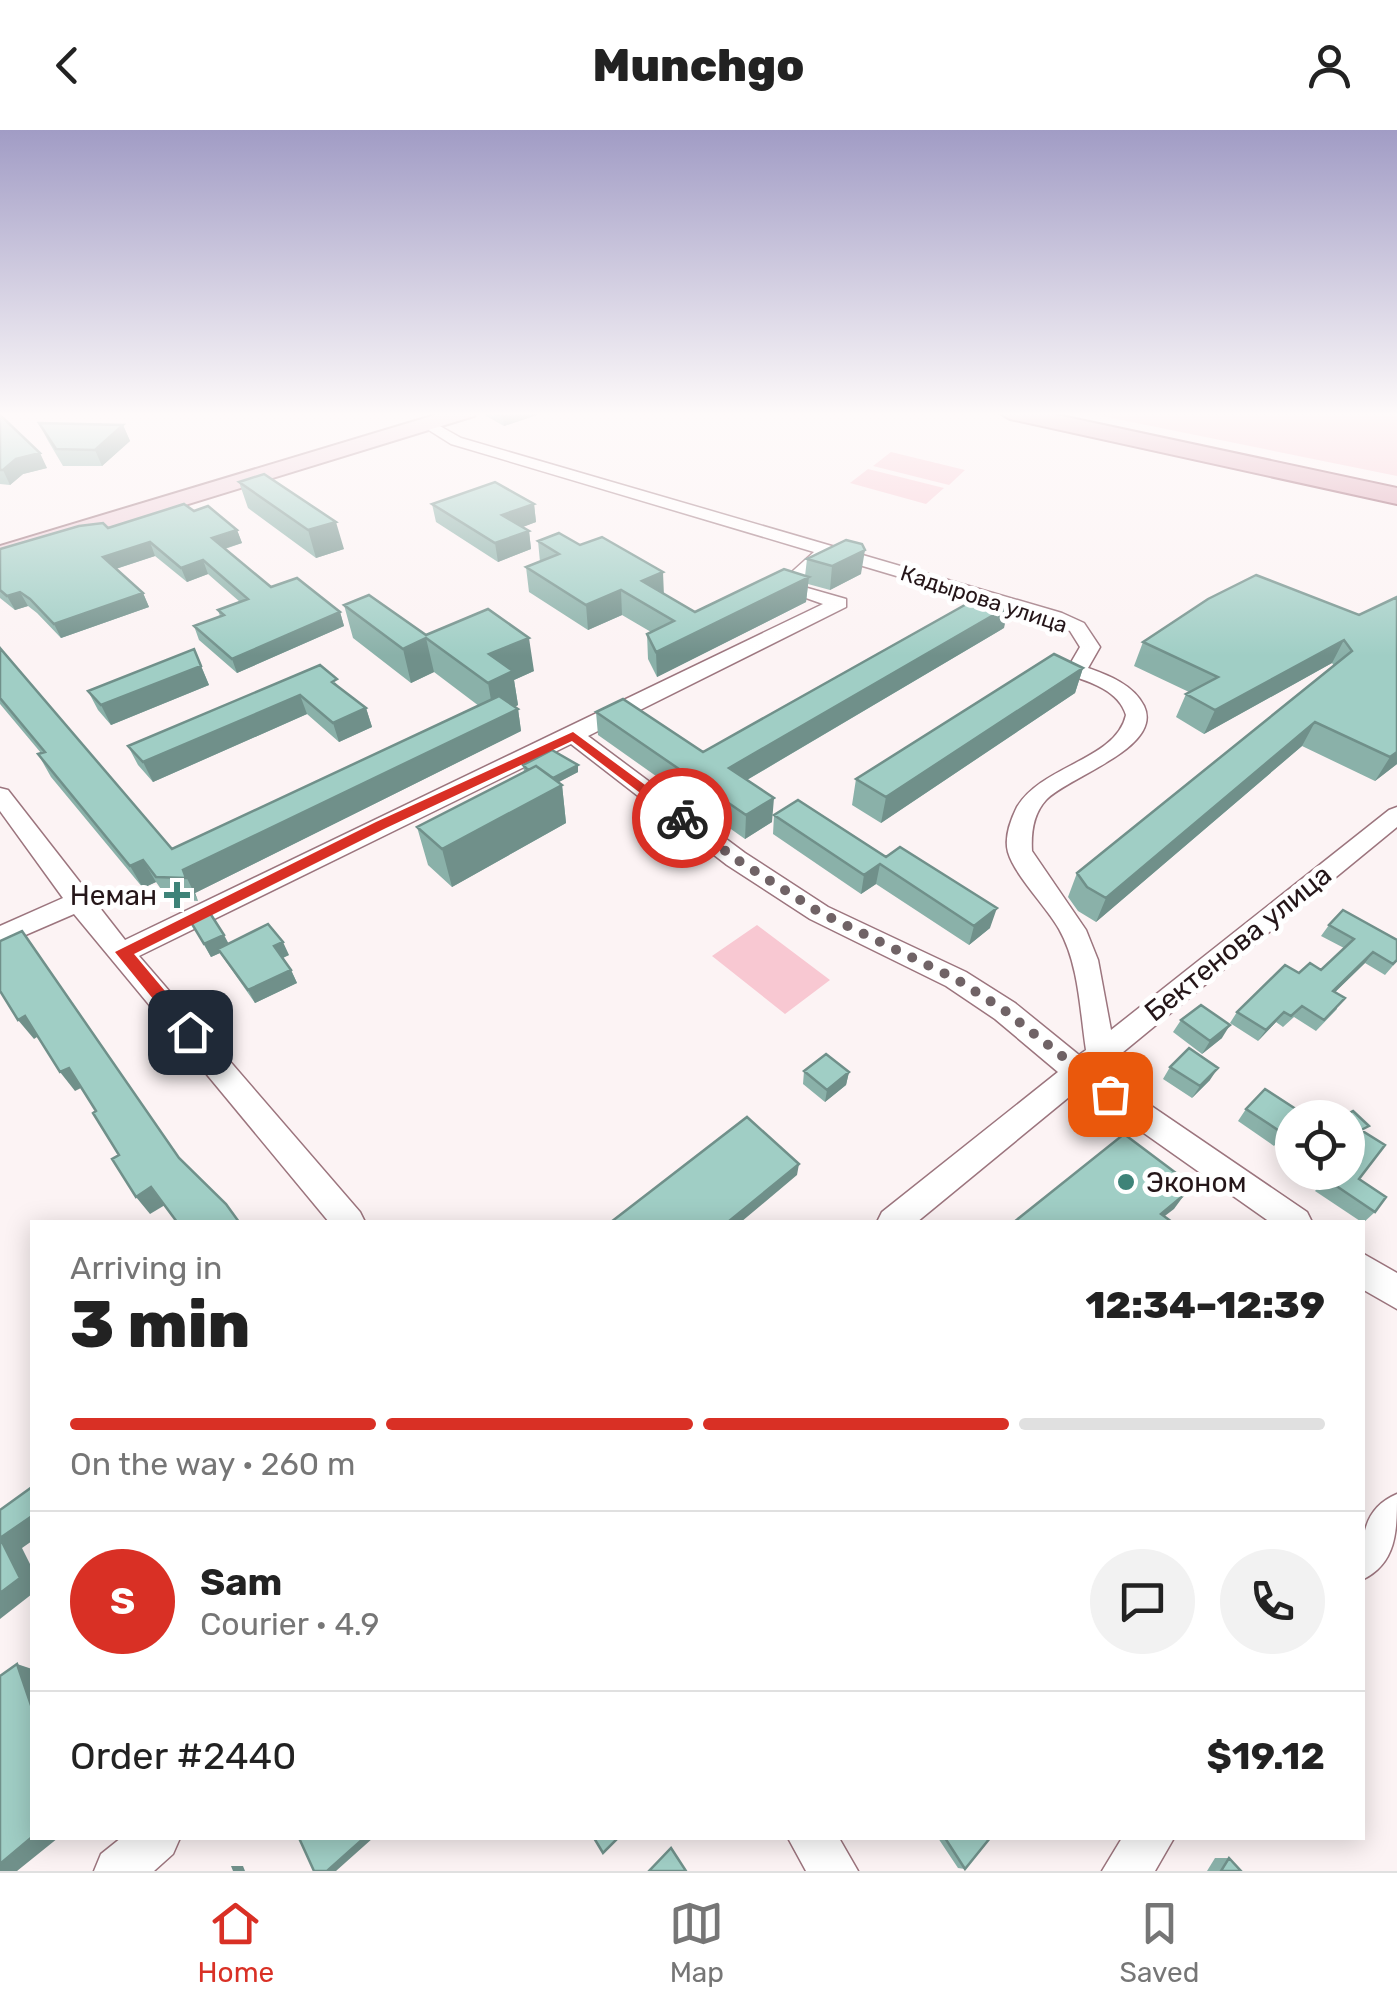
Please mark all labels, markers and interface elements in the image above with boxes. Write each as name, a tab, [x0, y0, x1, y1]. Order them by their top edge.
icon: back	[40, 38, 95, 93]
icon: person	[1302, 38, 1357, 93]
text: Munchgo	[593, 39, 804, 92]
street label: Кадырова улица	[897, 559, 1071, 639]
courier	[632, 768, 732, 868]
icon: bike	[655, 791, 710, 846]
street label: Бектенова улица	[1138, 858, 1338, 1028]
place label: Неман	[70, 879, 157, 912]
marker: Неман	[166, 884, 188, 906]
pin	[148, 990, 233, 1075]
icon: home	[163, 1005, 218, 1060]
pin	[1068, 1052, 1153, 1137]
icon: bag	[1083, 1067, 1138, 1122]
map controls	[1275, 1100, 1365, 1190]
button: locate	[1275, 1100, 1365, 1190]
place label: Эконом	[1146, 1166, 1247, 1199]
marker: Эконом	[1115, 1171, 1137, 1193]
text: Arriving in	[70, 1249, 222, 1287]
text: 12:34–12:39	[1085, 1282, 1325, 1328]
text: 3 min	[70, 1286, 250, 1363]
text: On the way · 260 m	[70, 1445, 355, 1483]
button: chat	[1090, 1549, 1195, 1654]
button: phone	[1220, 1549, 1325, 1654]
text: Sam	[200, 1559, 282, 1605]
text: S	[110, 1578, 135, 1624]
text: Courier · 4.9	[200, 1605, 379, 1643]
text: Order #2440	[70, 1733, 296, 1779]
text: $19.12	[1206, 1733, 1325, 1779]
tab: Home	[198, 1896, 274, 1989]
tab: Map	[669, 1896, 724, 1989]
tab: Saved	[1119, 1896, 1199, 1989]

